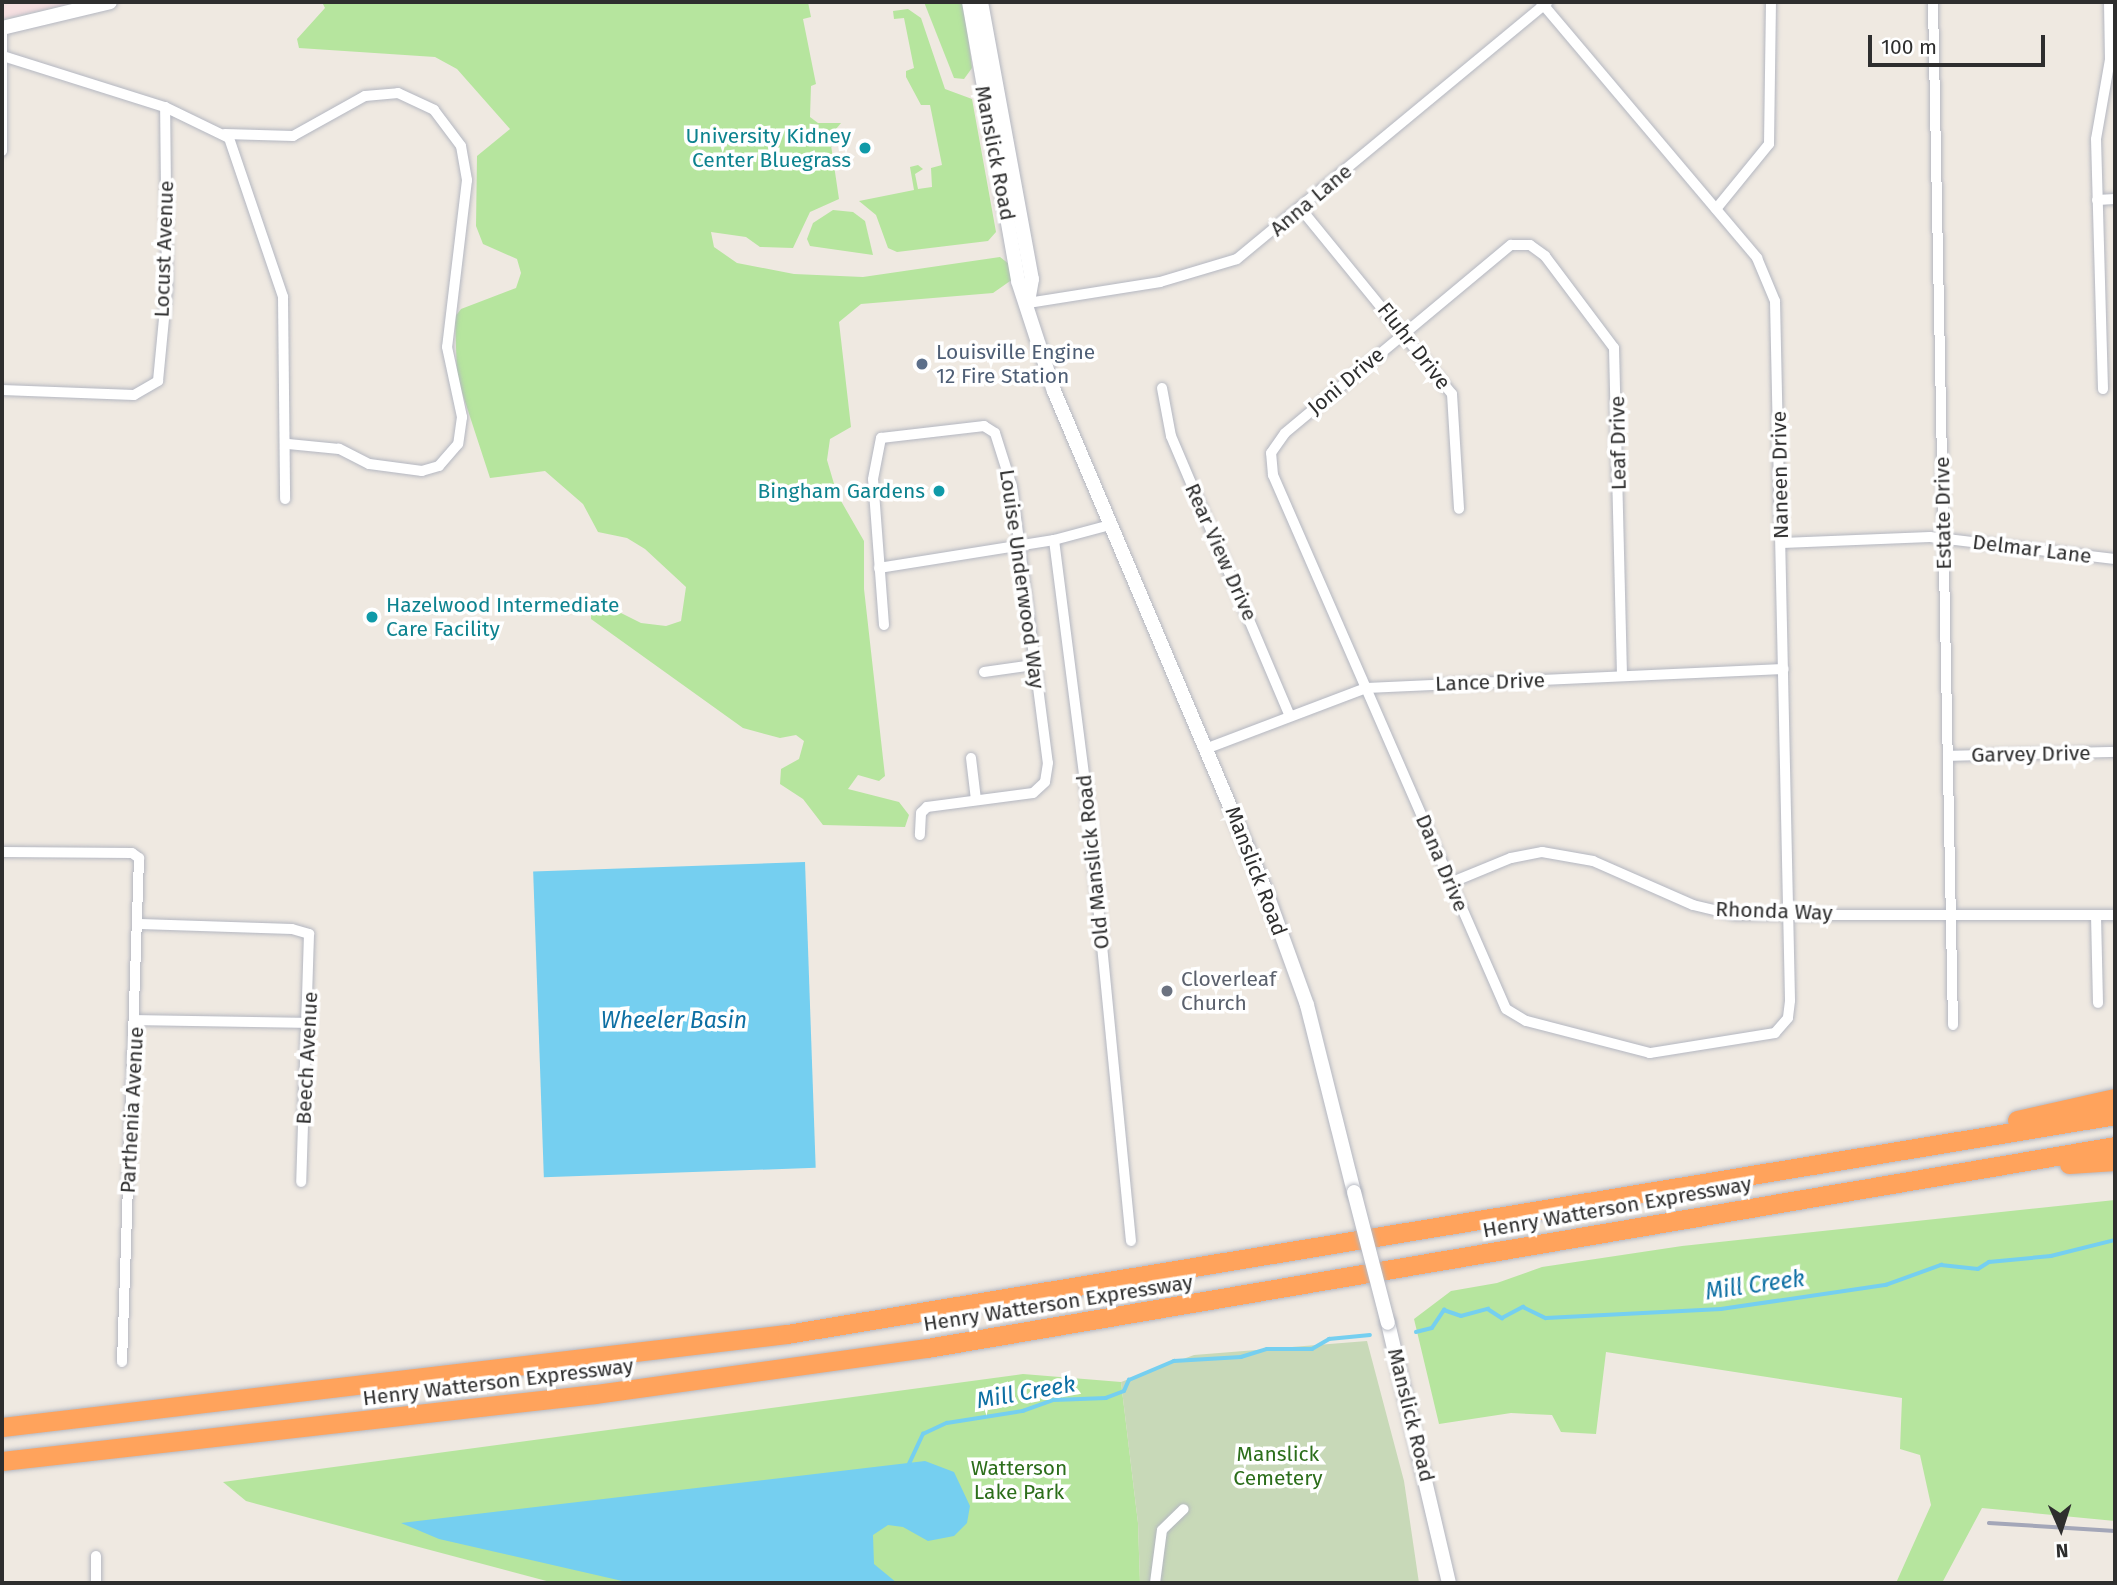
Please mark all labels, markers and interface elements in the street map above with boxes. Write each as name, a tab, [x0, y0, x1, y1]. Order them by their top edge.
scale bar	[1872, 21, 2049, 65]
text: 100 m	[1881, 34, 1937, 60]
street label: Manslick Road	[970, 83, 1020, 223]
place label: University Kidney Center Bluegrass	[685, 123, 851, 173]
marker: University Kidney Center Bluegrass	[857, 140, 873, 156]
street label: Anna Lane	[1265, 159, 1357, 241]
street label: Locust Avenue	[149, 180, 179, 318]
street label: Fluhr Drive	[1372, 297, 1456, 395]
place label: Louisville Engine 12 Fire Station	[936, 339, 1095, 389]
street label: Joni Drive	[1303, 342, 1389, 420]
marker: Louisville Engine 12 Fire Station	[914, 356, 930, 372]
street label: Leaf Drive	[1605, 396, 1631, 490]
street label: Naneen Drive	[1766, 411, 1794, 539]
street label: Estate Drive	[1929, 456, 1957, 570]
street label: Louise Underwood Way	[994, 468, 1050, 690]
place label: Bingham Gardens	[758, 478, 925, 504]
street label: Rear View Drive	[1179, 479, 1263, 625]
marker: Bingham Gardens	[931, 483, 947, 499]
street label: Delmar Lane	[1971, 529, 2093, 569]
place label: Hazelwood Intermediate Care Facility	[386, 592, 619, 642]
marker: Hazelwood Intermediate Care Facility	[364, 609, 380, 625]
street label: Lance Drive	[1435, 667, 1545, 697]
street label: Garvey Drive	[1971, 740, 2091, 768]
street label: Old Manslick Road	[1071, 773, 1115, 951]
street label: Manslick Road	[1220, 803, 1292, 939]
street label: Dana Drive	[1410, 811, 1474, 915]
street label: Rhonda Way	[1715, 896, 1833, 926]
place label: Cloverleaf Church	[1181, 966, 1276, 1016]
marker: Cloverleaf Church	[1159, 983, 1175, 999]
street label: Beech Avenue	[291, 991, 323, 1125]
water label: Wheeler Basin	[601, 1006, 747, 1034]
street label: Parthenia Avenue	[115, 1026, 149, 1194]
street label: Henry Watterson Expressway	[1481, 1171, 1753, 1243]
water label: Mill Creek	[1704, 1264, 1806, 1306]
street label: Henry Watterson Expressway	[921, 1269, 1195, 1337]
street label: Manslick Road	[1382, 1346, 1440, 1484]
street label: Henry Watterson Expressway	[361, 1353, 635, 1411]
water label: Mill Creek	[974, 1370, 1078, 1414]
park label: Manslick Cemetery	[1233, 1441, 1323, 1491]
park label: Watterson Lake Park	[971, 1455, 1067, 1505]
north arrow	[2026, 1494, 2096, 1564]
text: N	[2055, 1539, 2069, 1562]

